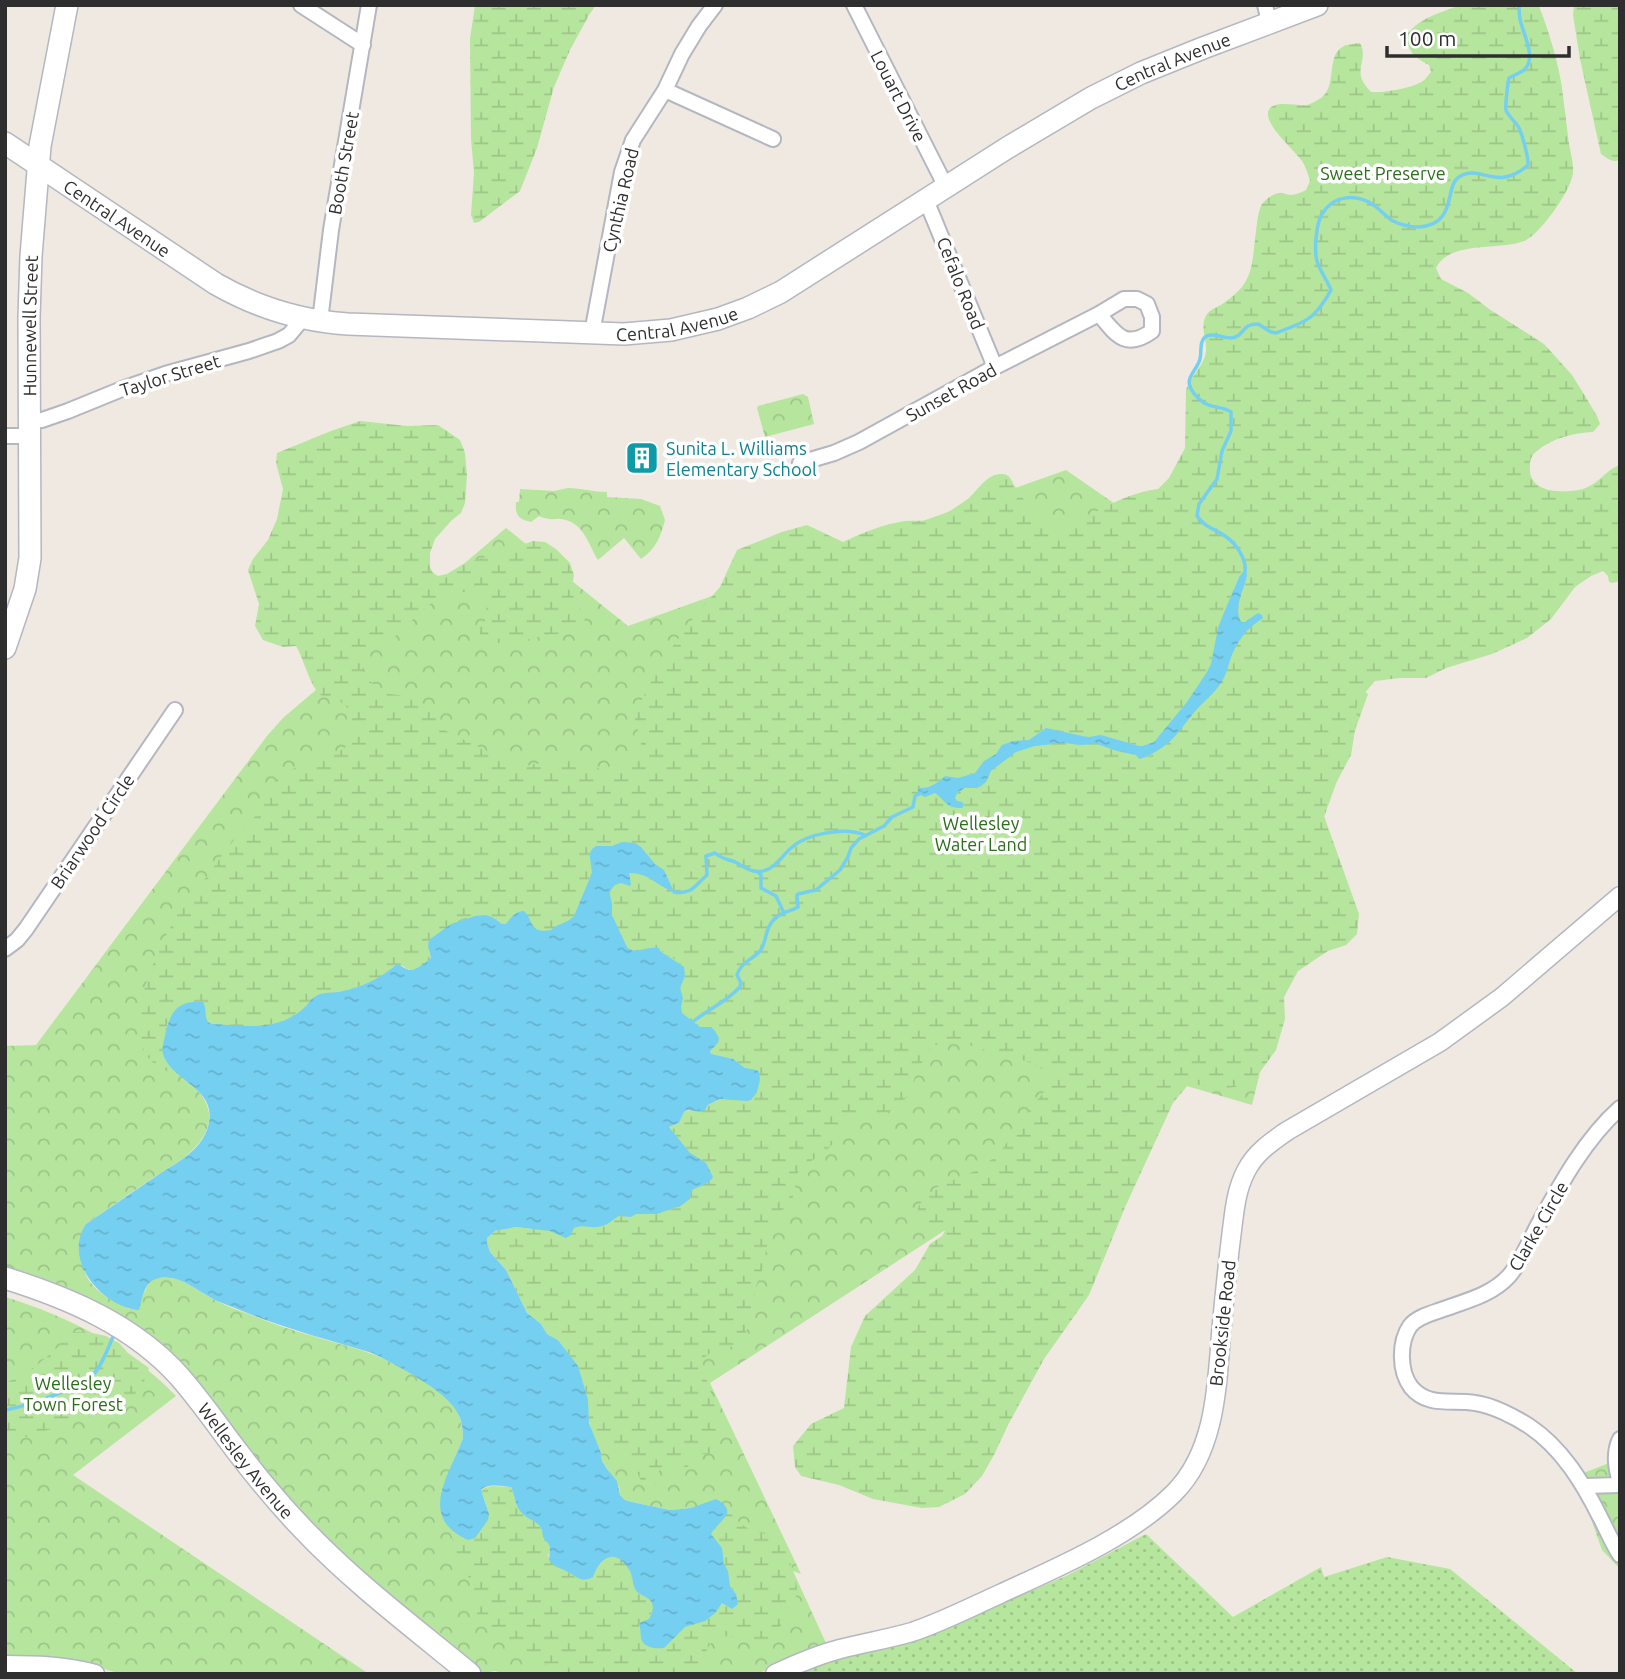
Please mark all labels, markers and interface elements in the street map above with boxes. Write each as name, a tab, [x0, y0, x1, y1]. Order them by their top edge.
scale bar	[1387, 14, 1569, 58]
text: 100 m	[1398, 26, 1456, 50]
street label: Central Avenue	[1111, 29, 1233, 95]
street label: Louart Drive	[867, 47, 931, 145]
street label: Booth Street	[324, 110, 362, 216]
street label: Cynthia Road	[598, 146, 642, 254]
park label: Sweet Preserve	[1320, 163, 1446, 183]
street label: Central Avenue	[60, 175, 174, 261]
street label: Cefalo Road	[933, 234, 989, 332]
street label: Hunnewell Street	[19, 255, 41, 396]
street label: Central Avenue	[616, 303, 741, 344]
street label: Taylor Street	[118, 350, 222, 400]
street label: Sunset Road	[902, 359, 1000, 425]
place label: Sunita L. Williams Elementary School	[666, 438, 817, 479]
building icon: Sunita L. Williams Elementary School	[623, 439, 661, 477]
street label: Briarwood Circle	[46, 770, 138, 892]
park label: Wellesley Water Land	[935, 813, 1027, 854]
street label: Clarke Circle	[1504, 1178, 1572, 1274]
street label: Brookside Road	[1205, 1259, 1239, 1387]
park label: Wellesley Town Forest	[23, 1373, 123, 1414]
street label: Wellesley Avenue	[194, 1399, 298, 1522]

